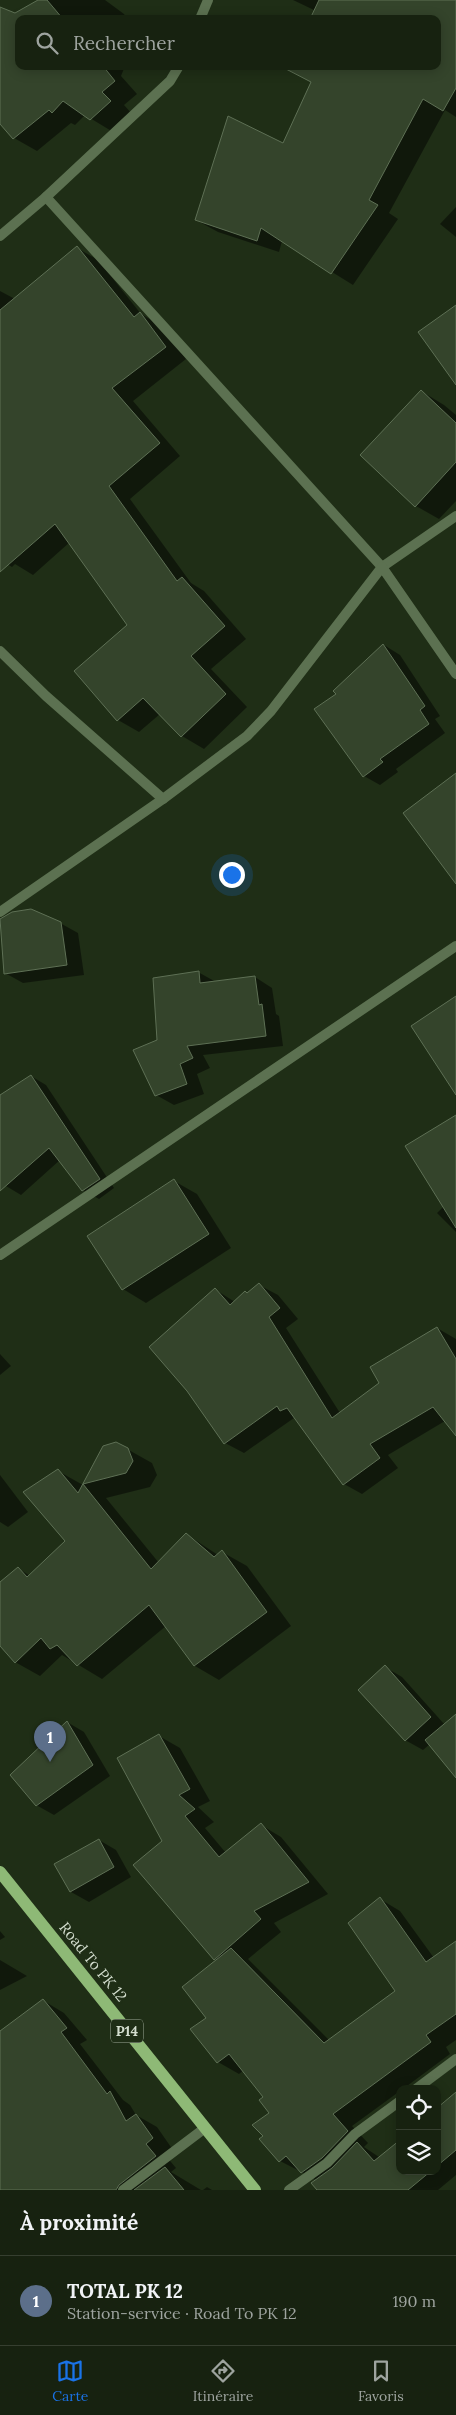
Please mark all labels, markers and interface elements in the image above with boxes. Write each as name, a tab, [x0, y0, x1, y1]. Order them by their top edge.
search box	[15, 15, 441, 70]
icon: search	[33, 29, 61, 57]
text: Rechercher	[73, 31, 175, 55]
your location	[219, 862, 245, 888]
pin: 1	[34, 1721, 66, 1762]
street label: Road To PK 12	[55, 1918, 131, 2005]
road number: P14	[111, 2020, 143, 2042]
map controls	[396, 2085, 441, 2175]
button: locate	[396, 2085, 441, 2130]
button: layers	[396, 2130, 441, 2175]
text: À proximité	[20, 2209, 138, 2236]
text: TOTAL PK 12	[67, 2279, 183, 2303]
text: 1	[33, 2291, 39, 2311]
text: 190 m	[392, 2291, 436, 2311]
text: Station-service · Road To PK 12	[67, 2303, 297, 2323]
tab: Carte	[52, 2357, 88, 2405]
tab: Itinéraire	[193, 2357, 253, 2405]
tab: Favoris	[358, 2357, 404, 2405]

